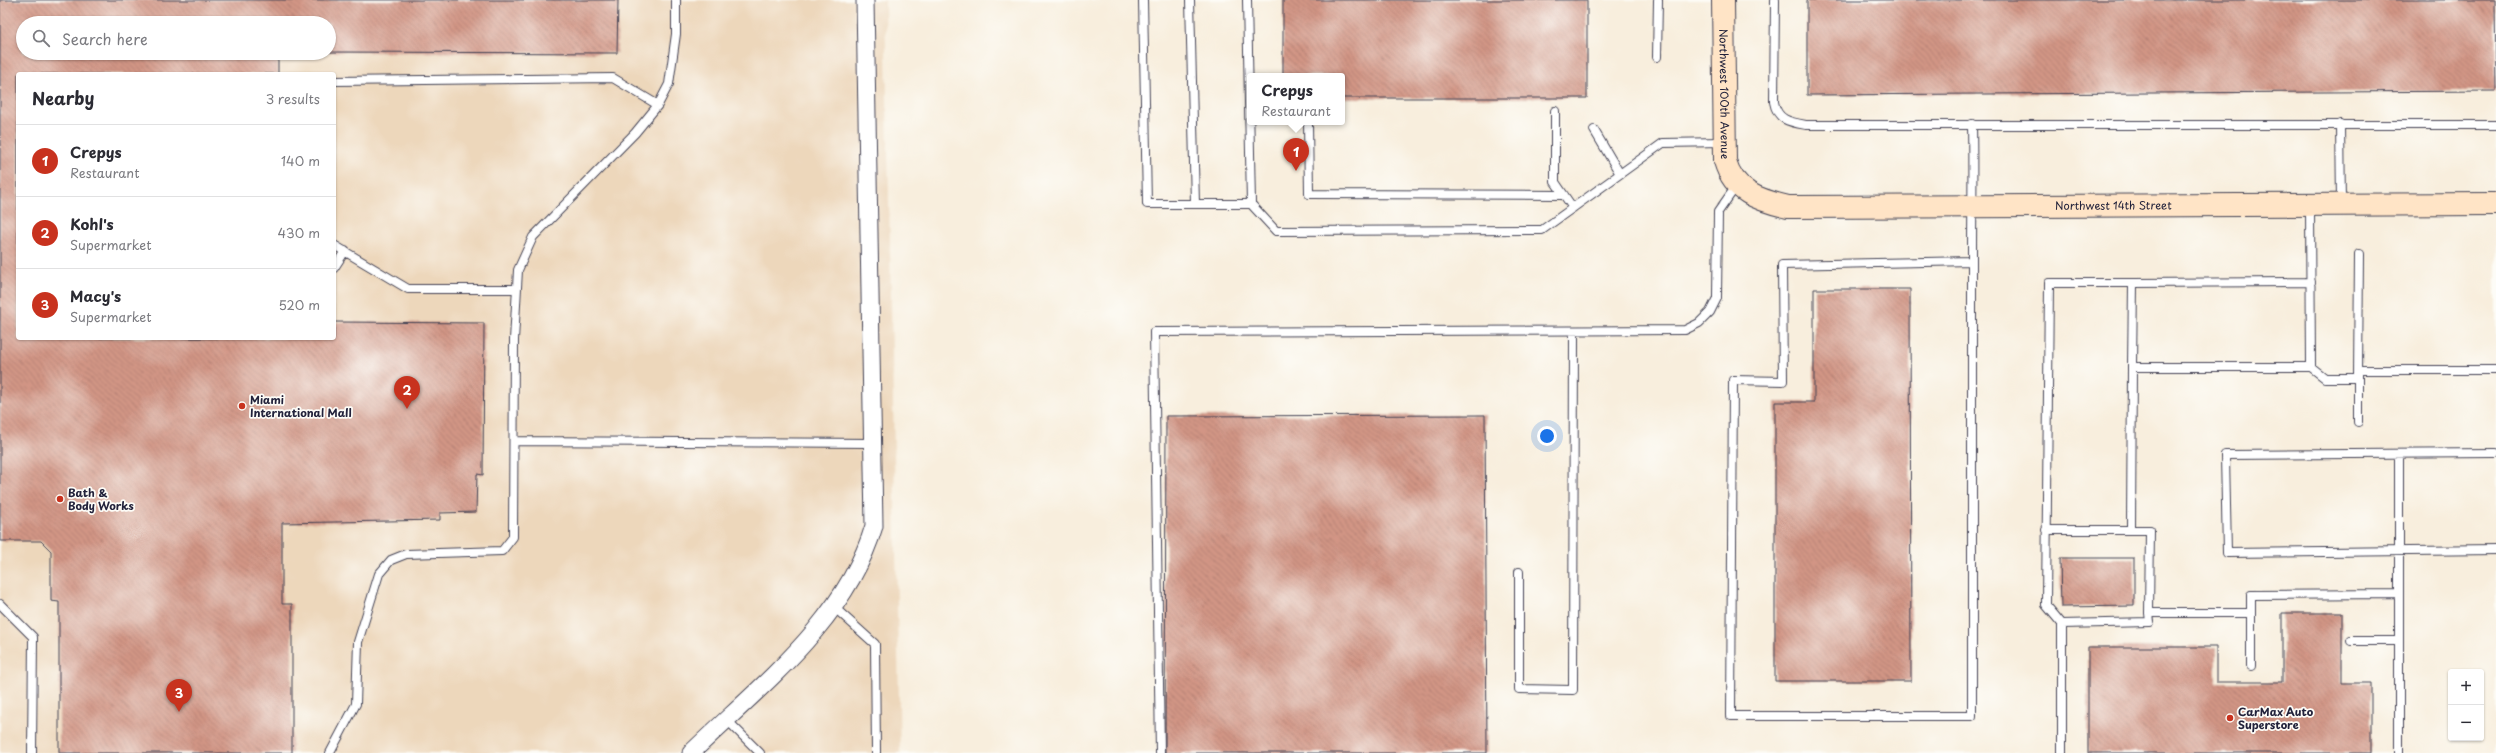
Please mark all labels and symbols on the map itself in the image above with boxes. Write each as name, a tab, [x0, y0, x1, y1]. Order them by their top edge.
street label: Northwest 100th Avenue	[1715, 29, 1734, 160]
pin: 1	[1283, 138, 1309, 171]
street label: Northwest 14th Street	[2055, 196, 2172, 214]
pin: 2	[394, 376, 420, 409]
place label: Miami International Mall	[250, 391, 352, 421]
marker: Miami International Mall	[237, 401, 247, 411]
your location	[1537, 426, 1557, 446]
place label: Bath & Body Works	[68, 484, 134, 514]
marker: Bath & Body Works	[55, 494, 65, 504]
pin: 3	[166, 679, 192, 712]
place label: CarMax Auto Superstore	[2238, 703, 2314, 733]
marker: CarMax Auto Superstore	[2225, 713, 2235, 723]

